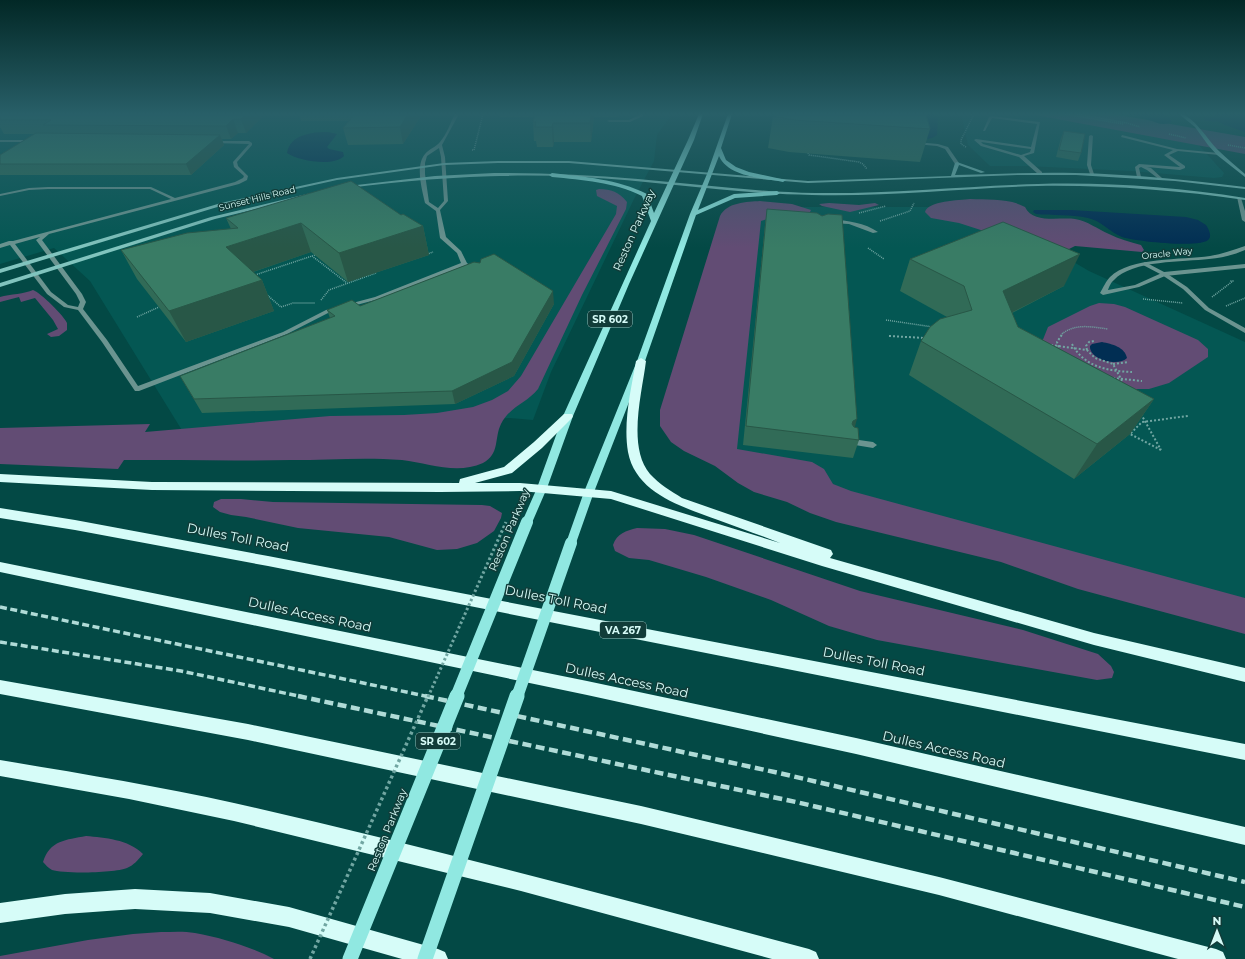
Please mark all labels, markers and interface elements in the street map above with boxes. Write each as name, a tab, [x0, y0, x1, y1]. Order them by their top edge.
street label: Sunset Hills Road	[218, 183, 296, 213]
street label: Reston Parkway	[610, 187, 658, 273]
street label: Oracle Way	[1141, 245, 1193, 261]
road number: SR 602	[588, 311, 632, 327]
street label: Reston Parkway	[485, 487, 533, 573]
street label: Dulles Toll Road	[186, 519, 290, 555]
street label: Dulles Toll Road	[504, 581, 608, 617]
street label: Dulles Access Road	[247, 593, 373, 635]
road number: VA 267	[600, 622, 646, 638]
street label: Dulles Toll Road	[822, 643, 926, 679]
street label: Dulles Access Road	[564, 659, 690, 701]
street label: Dulles Access Road	[881, 727, 1007, 771]
road number: SR 602	[416, 733, 460, 749]
street label: Reston Parkway	[364, 787, 410, 873]
north arrow	[1197, 911, 1237, 951]
text: N	[1213, 914, 1221, 928]

